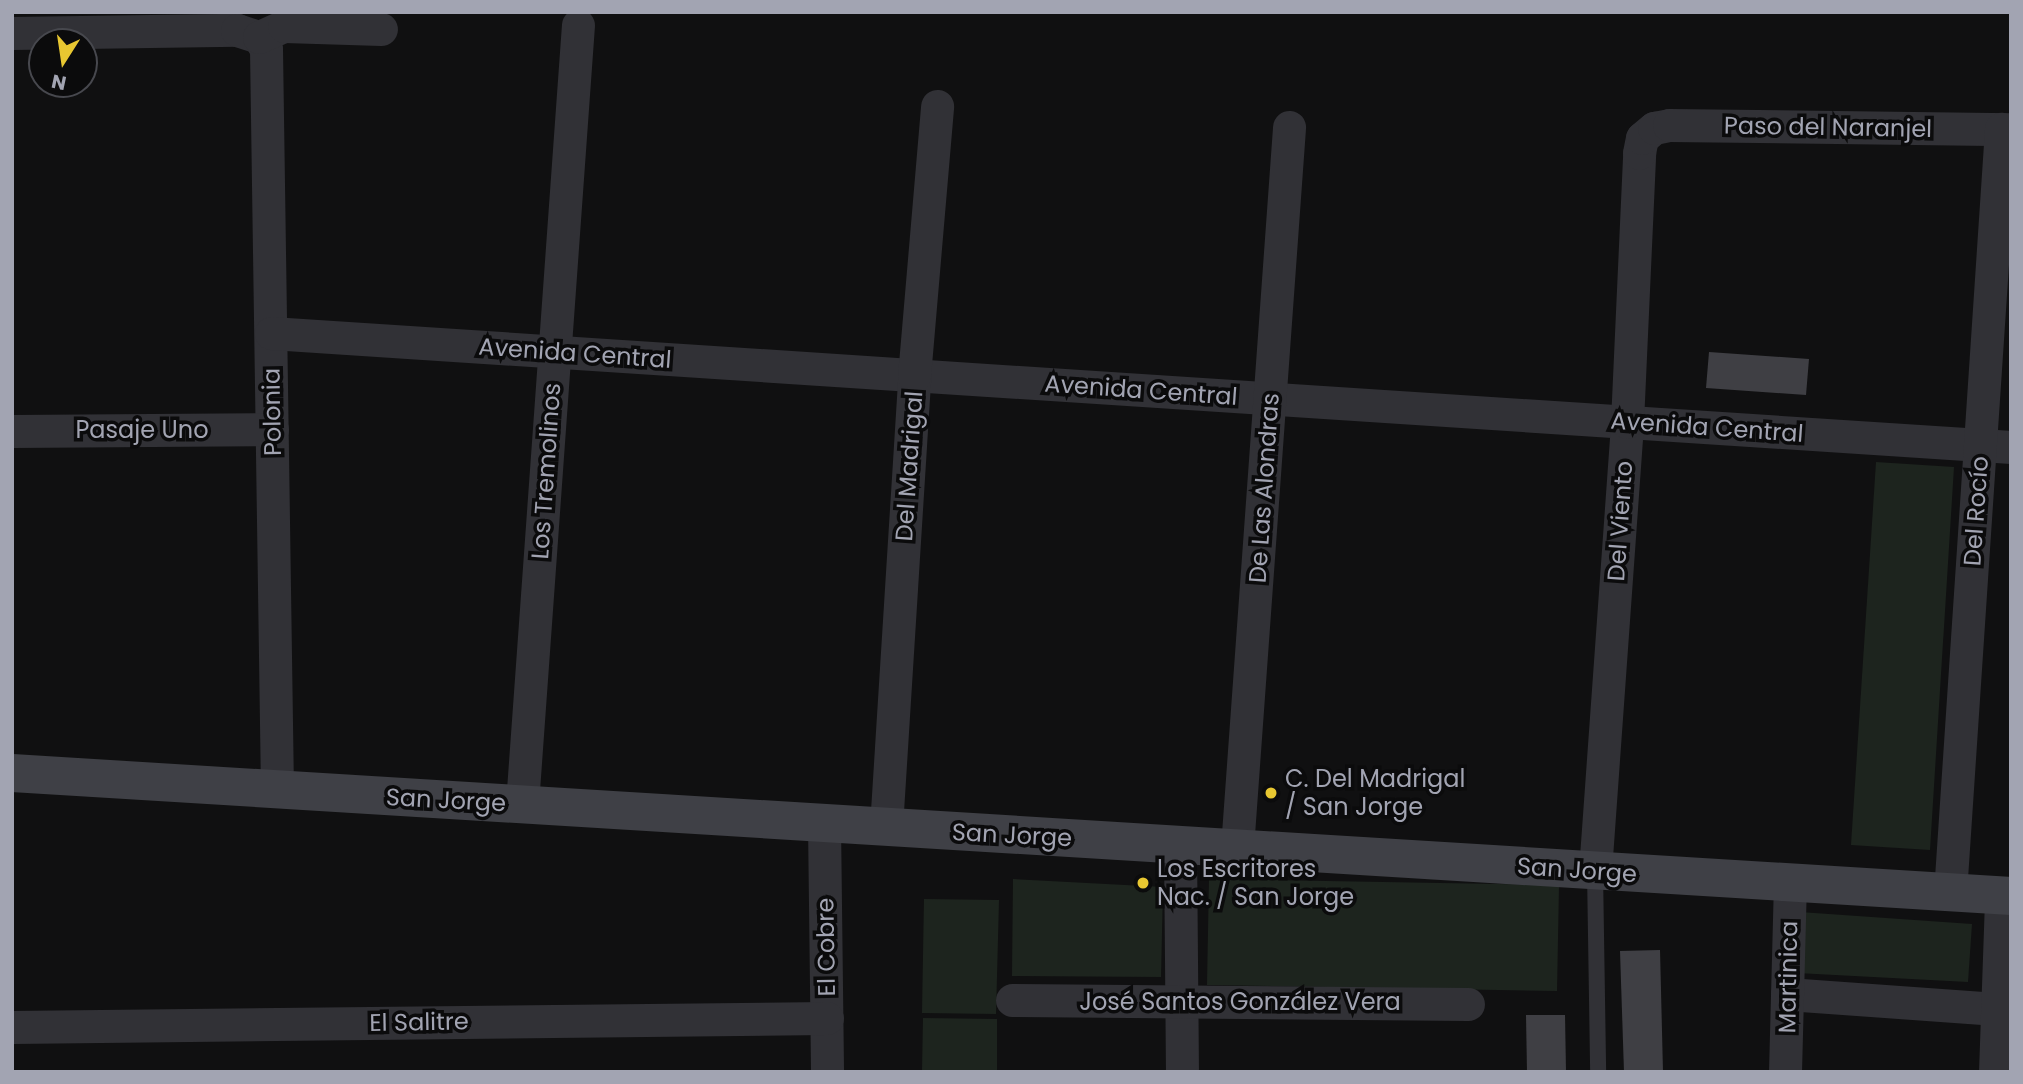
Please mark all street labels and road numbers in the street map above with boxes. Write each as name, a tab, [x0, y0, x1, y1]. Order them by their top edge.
street label: Paso del Naranjel	[1724, 111, 1932, 143]
street label: Avenida Central	[478, 332, 672, 374]
street label: Polonia	[257, 368, 287, 456]
street label: Avenida Central	[1044, 369, 1238, 411]
street label: Los Tremolinos	[525, 382, 567, 560]
street label: Del Madrigal	[889, 390, 929, 542]
street label: De Las Alondras	[1243, 392, 1285, 584]
street label: Avenida Central	[1610, 406, 1804, 448]
street label: Pasaje Uno	[75, 416, 209, 444]
street label: Del Rocío	[1958, 455, 1994, 567]
street label: Del Viento	[1601, 460, 1639, 582]
street label: San Jorge	[385, 782, 507, 818]
street label: San Jorge	[951, 817, 1073, 853]
street label: San Jorge	[1516, 851, 1638, 889]
street label: El Cobre	[811, 897, 841, 997]
street label: Martinica	[1773, 920, 1803, 1034]
street label: José Santos González Vera	[1079, 988, 1401, 1016]
street label: El Salitre	[369, 1007, 469, 1037]

